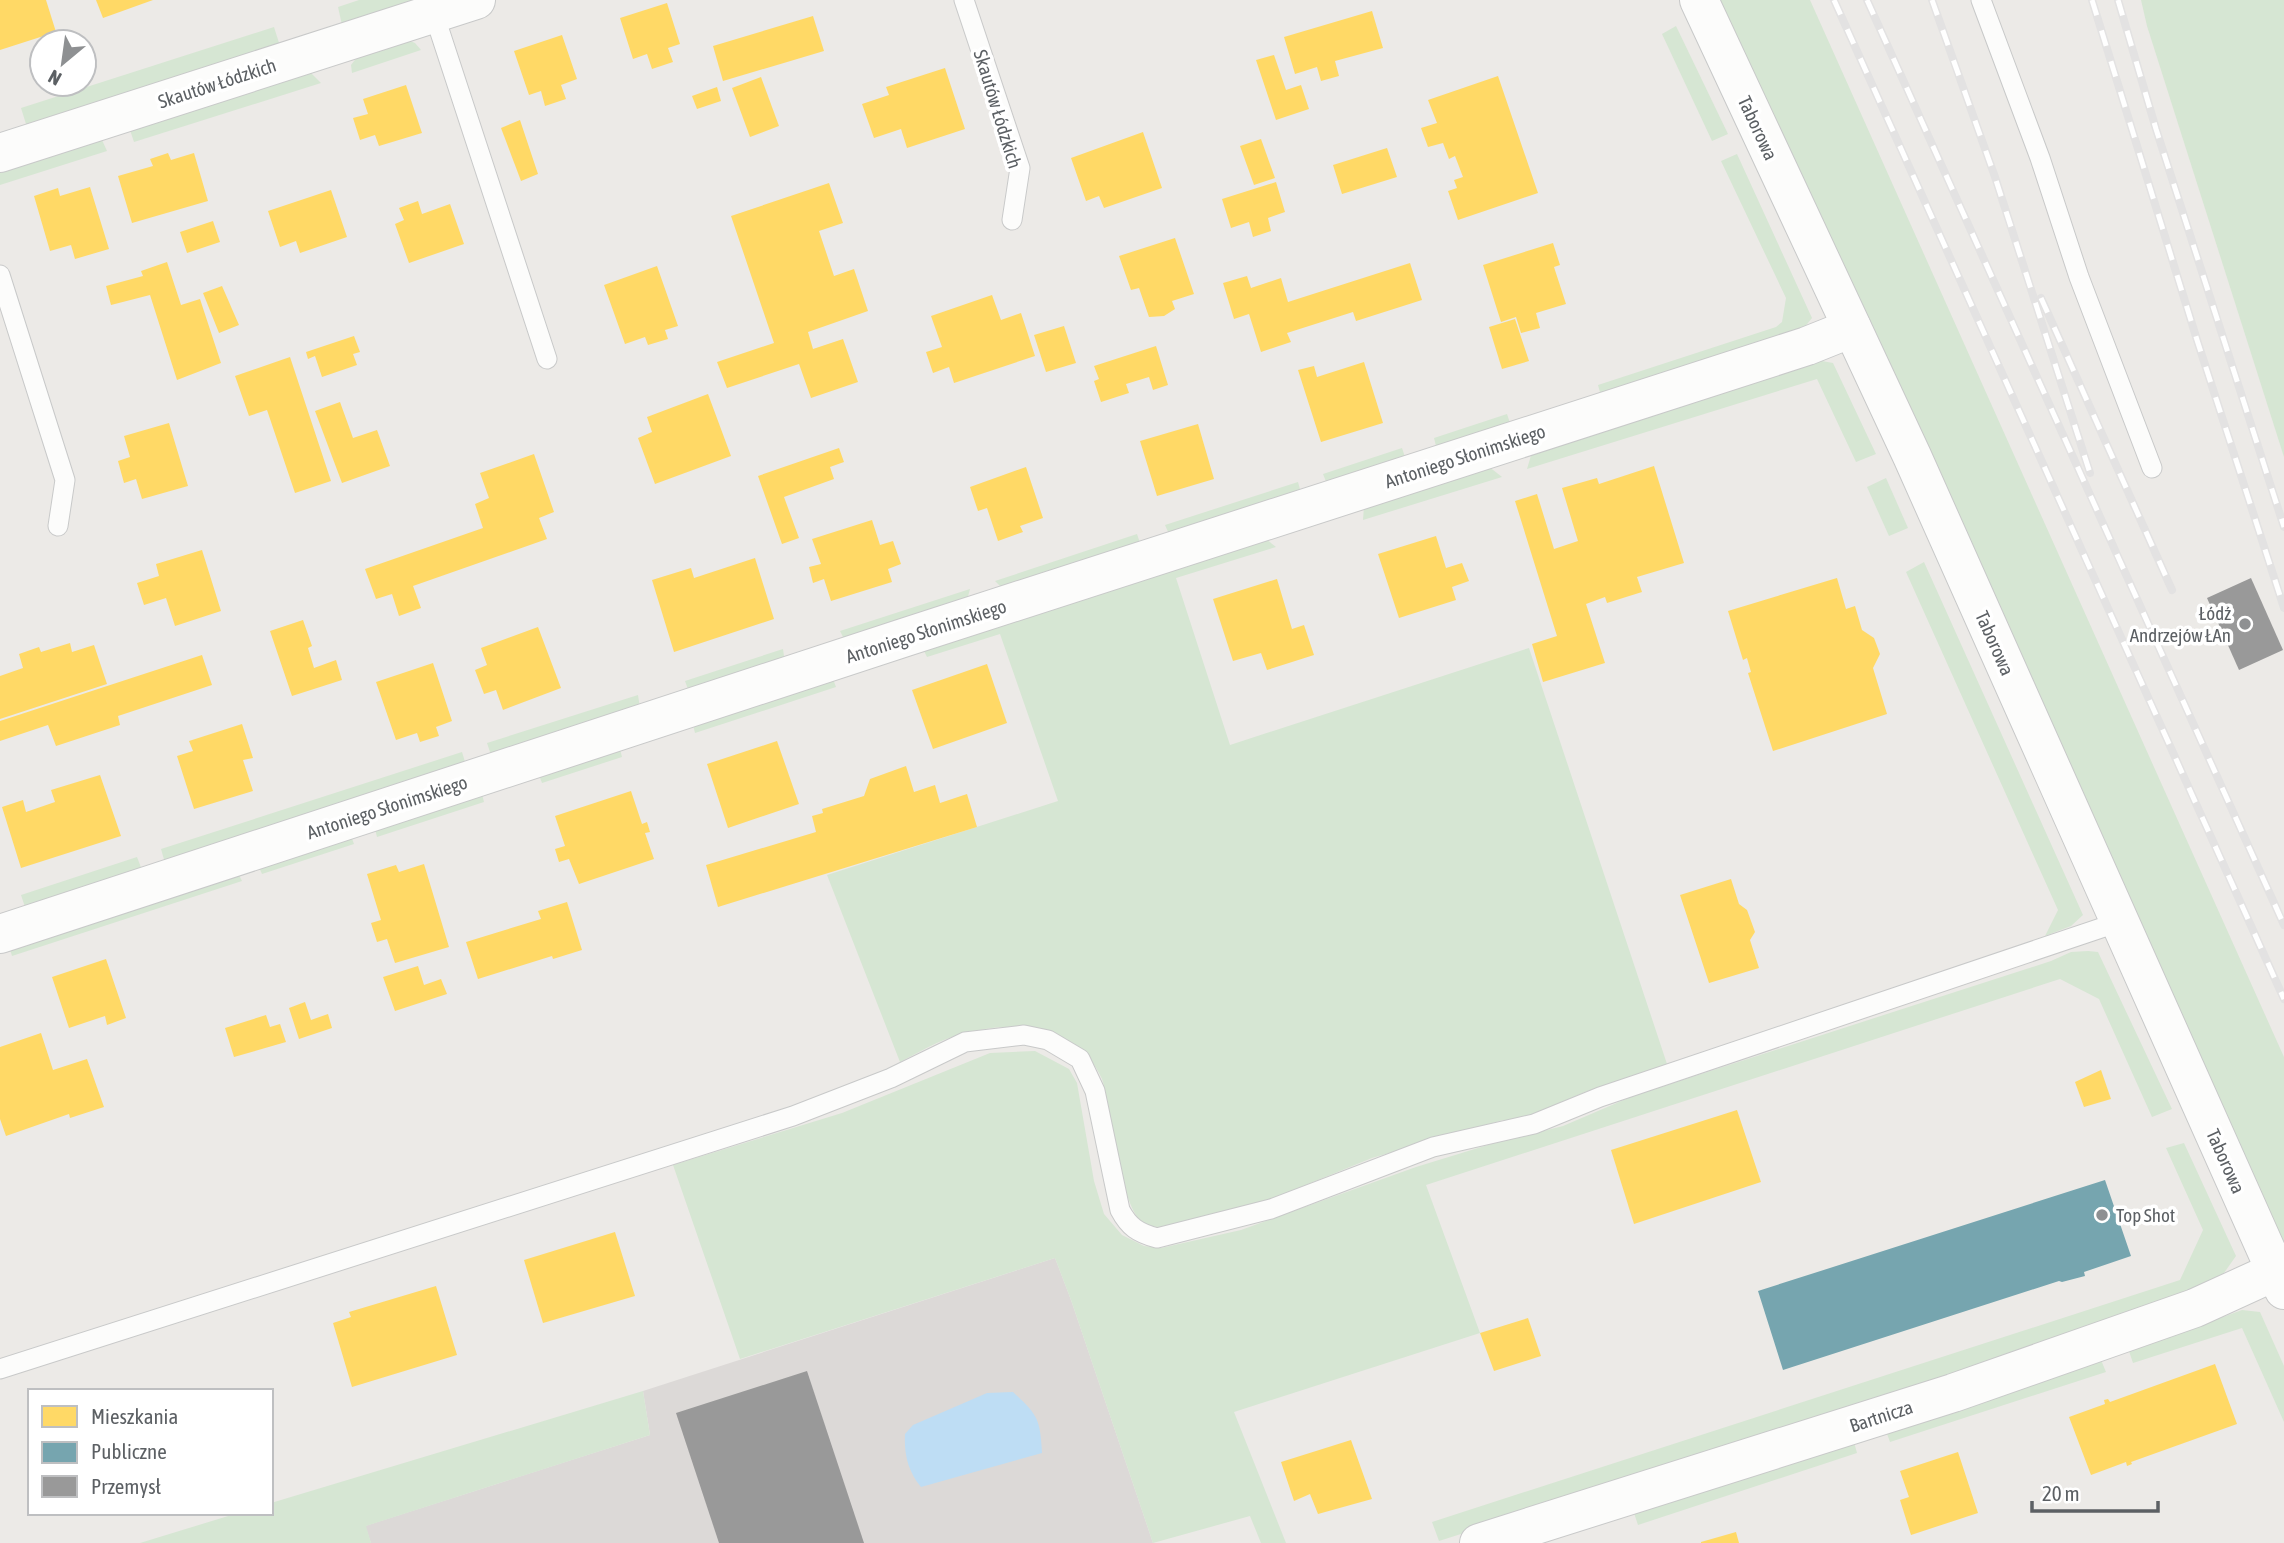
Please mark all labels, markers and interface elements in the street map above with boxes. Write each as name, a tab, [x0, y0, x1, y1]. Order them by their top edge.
north arrow	[28, 28, 98, 98]
street label: Skautów Łódzkich	[970, 47, 1026, 171]
street label: Skautów Łódzkich	[155, 54, 279, 112]
text: N	[45, 66, 65, 90]
street label: Taborowa	[1734, 92, 1782, 164]
street label: Antoniego Słonimskiego	[1382, 420, 1548, 492]
street label: Antoniego Słonimskiego	[843, 595, 1009, 667]
place label: Łódź Andrzejów ŁAn	[2130, 602, 2231, 646]
street label: Taborowa	[1971, 607, 2019, 679]
marker: Łódź Andrzejów ŁAn	[2237, 616, 2253, 632]
street label: Antoniego Słonimskiego	[304, 771, 470, 843]
street label: Taborowa	[2202, 1125, 2250, 1197]
place label: Top Shot	[2116, 1204, 2175, 1226]
marker: Top Shot	[2094, 1207, 2110, 1223]
legend	[28, 1389, 273, 1515]
street label: Bartnicza	[1847, 1395, 1915, 1437]
text: Mieszkania	[91, 1404, 178, 1428]
text: Publiczne	[91, 1439, 167, 1463]
scale bar	[2032, 1470, 2158, 1514]
text: Przemysł	[91, 1474, 162, 1498]
text: 20 m	[2042, 1481, 2080, 1505]

